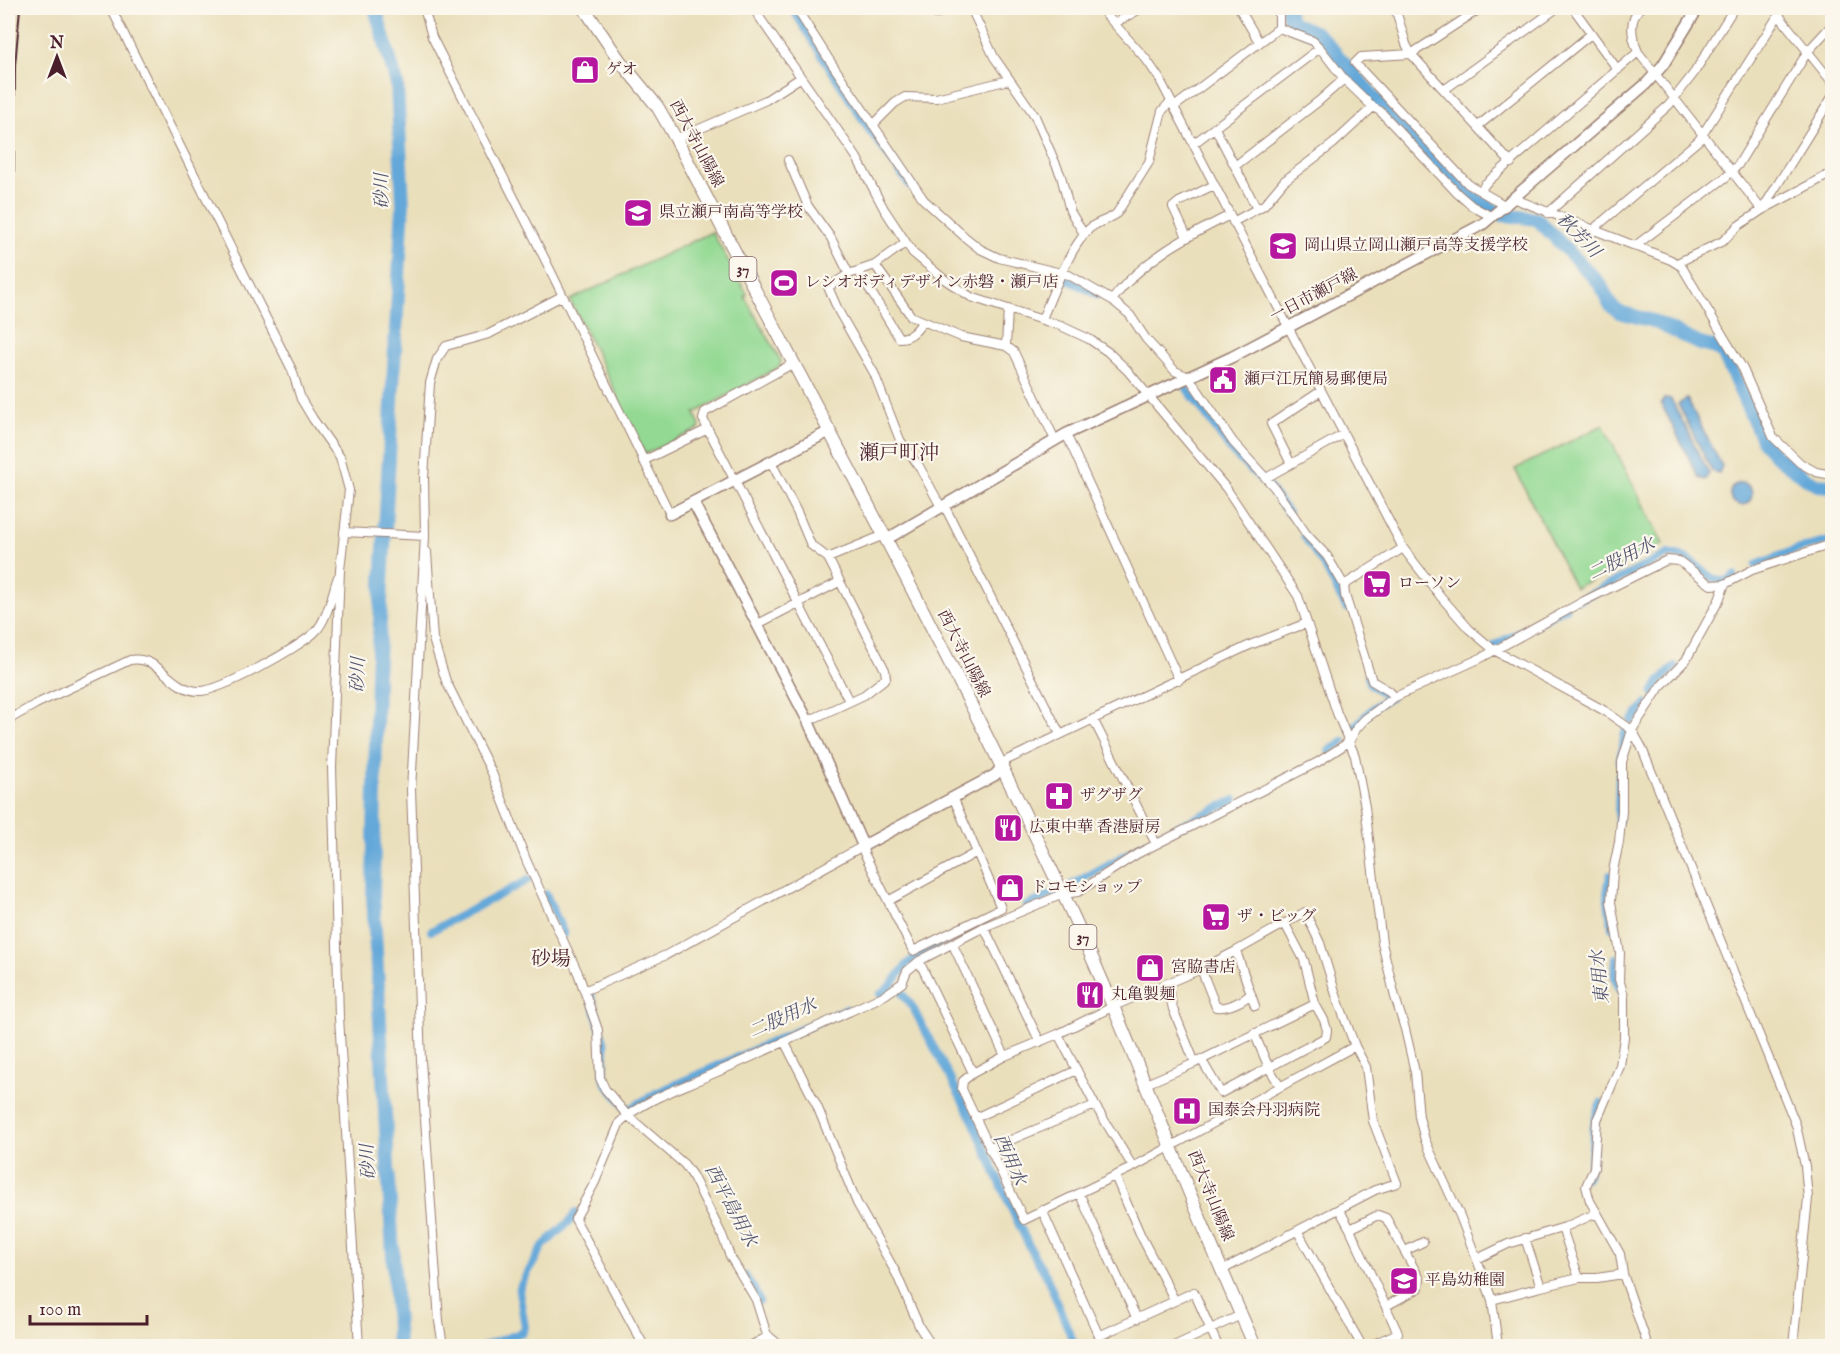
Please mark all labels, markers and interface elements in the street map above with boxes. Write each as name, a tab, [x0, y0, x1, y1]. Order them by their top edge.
north arrow	[27, 27, 87, 87]
text: N	[49, 34, 64, 54]
shop icon: ゲオ	[569, 54, 601, 86]
place label: ゲオ	[606, 60, 638, 80]
street label: 西大寺山陽線	[665, 97, 727, 191]
water label: 砂川	[371, 171, 395, 209]
school or university icon: 県立瀬戸南高等学校	[622, 197, 654, 229]
place label: 県立瀬戸南高等学校	[659, 203, 803, 223]
water label: 秋芳川	[1551, 209, 1606, 265]
school or university icon: 岡山県立岡山瀬戸高等支援学校	[1267, 230, 1299, 262]
place label: 岡山県立岡山瀬戸高等支援学校	[1304, 236, 1528, 256]
road number: 37	[730, 257, 756, 281]
street label: 一日市瀬戸線	[1267, 265, 1361, 327]
sports icon: レシオボディデザイン赤磐・瀬戸店	[768, 267, 800, 299]
place label: レシオボディデザイン赤磐・瀬戸店	[805, 273, 1058, 293]
public building icon: 瀬戸江尻簡易郵便局	[1207, 364, 1239, 396]
place label: 瀬戸江尻簡易郵便局	[1244, 370, 1388, 390]
district label: 瀬戸町沖	[859, 441, 939, 466]
water label: 二股用水	[1585, 533, 1661, 587]
supermarket icon: ローソン	[1361, 568, 1393, 600]
place label: ローソン	[1398, 574, 1461, 594]
street label: 西大寺山陽線	[932, 607, 994, 701]
water label: 砂川	[347, 655, 371, 693]
pharmacy icon: ザグザグ	[1043, 780, 1075, 812]
place label: ザグザグ	[1080, 786, 1143, 806]
restaurant icon: 広東中華 香港厨房	[992, 812, 1024, 844]
place label: 広東中華 香港厨房	[1029, 818, 1161, 838]
shop icon: ドコモショップ	[994, 872, 1026, 904]
place label: ドコモショップ	[1031, 878, 1142, 898]
supermarket icon: ザ・ビッグ	[1200, 901, 1232, 933]
place label: ザ・ビッグ	[1237, 907, 1316, 927]
road number: 37	[1070, 925, 1096, 949]
district label: 砂場	[531, 947, 571, 972]
water label: 東用水	[1587, 947, 1615, 1005]
shop icon: 宮脇書店	[1134, 952, 1166, 984]
place label: 宮脇書店	[1171, 958, 1235, 978]
restaurant icon: 丸亀製麺	[1074, 979, 1106, 1011]
place label: 丸亀製麺	[1111, 985, 1175, 1005]
water label: 二股用水	[745, 993, 822, 1044]
hospital icon: 国泰会丹羽病院	[1171, 1095, 1203, 1127]
place label: 国泰会丹羽病院	[1208, 1101, 1320, 1121]
water label: 西用水	[988, 1131, 1031, 1191]
water label: 砂川	[356, 1141, 381, 1181]
street label: 西大寺山陽線	[1183, 1148, 1237, 1244]
water label: 西平島用水	[699, 1161, 762, 1253]
school or university icon: 平島幼稚園	[1388, 1265, 1420, 1297]
place label: 平島幼稚園	[1425, 1271, 1505, 1291]
scale bar	[30, 1288, 147, 1326]
text: 100 m	[39, 1299, 81, 1322]

